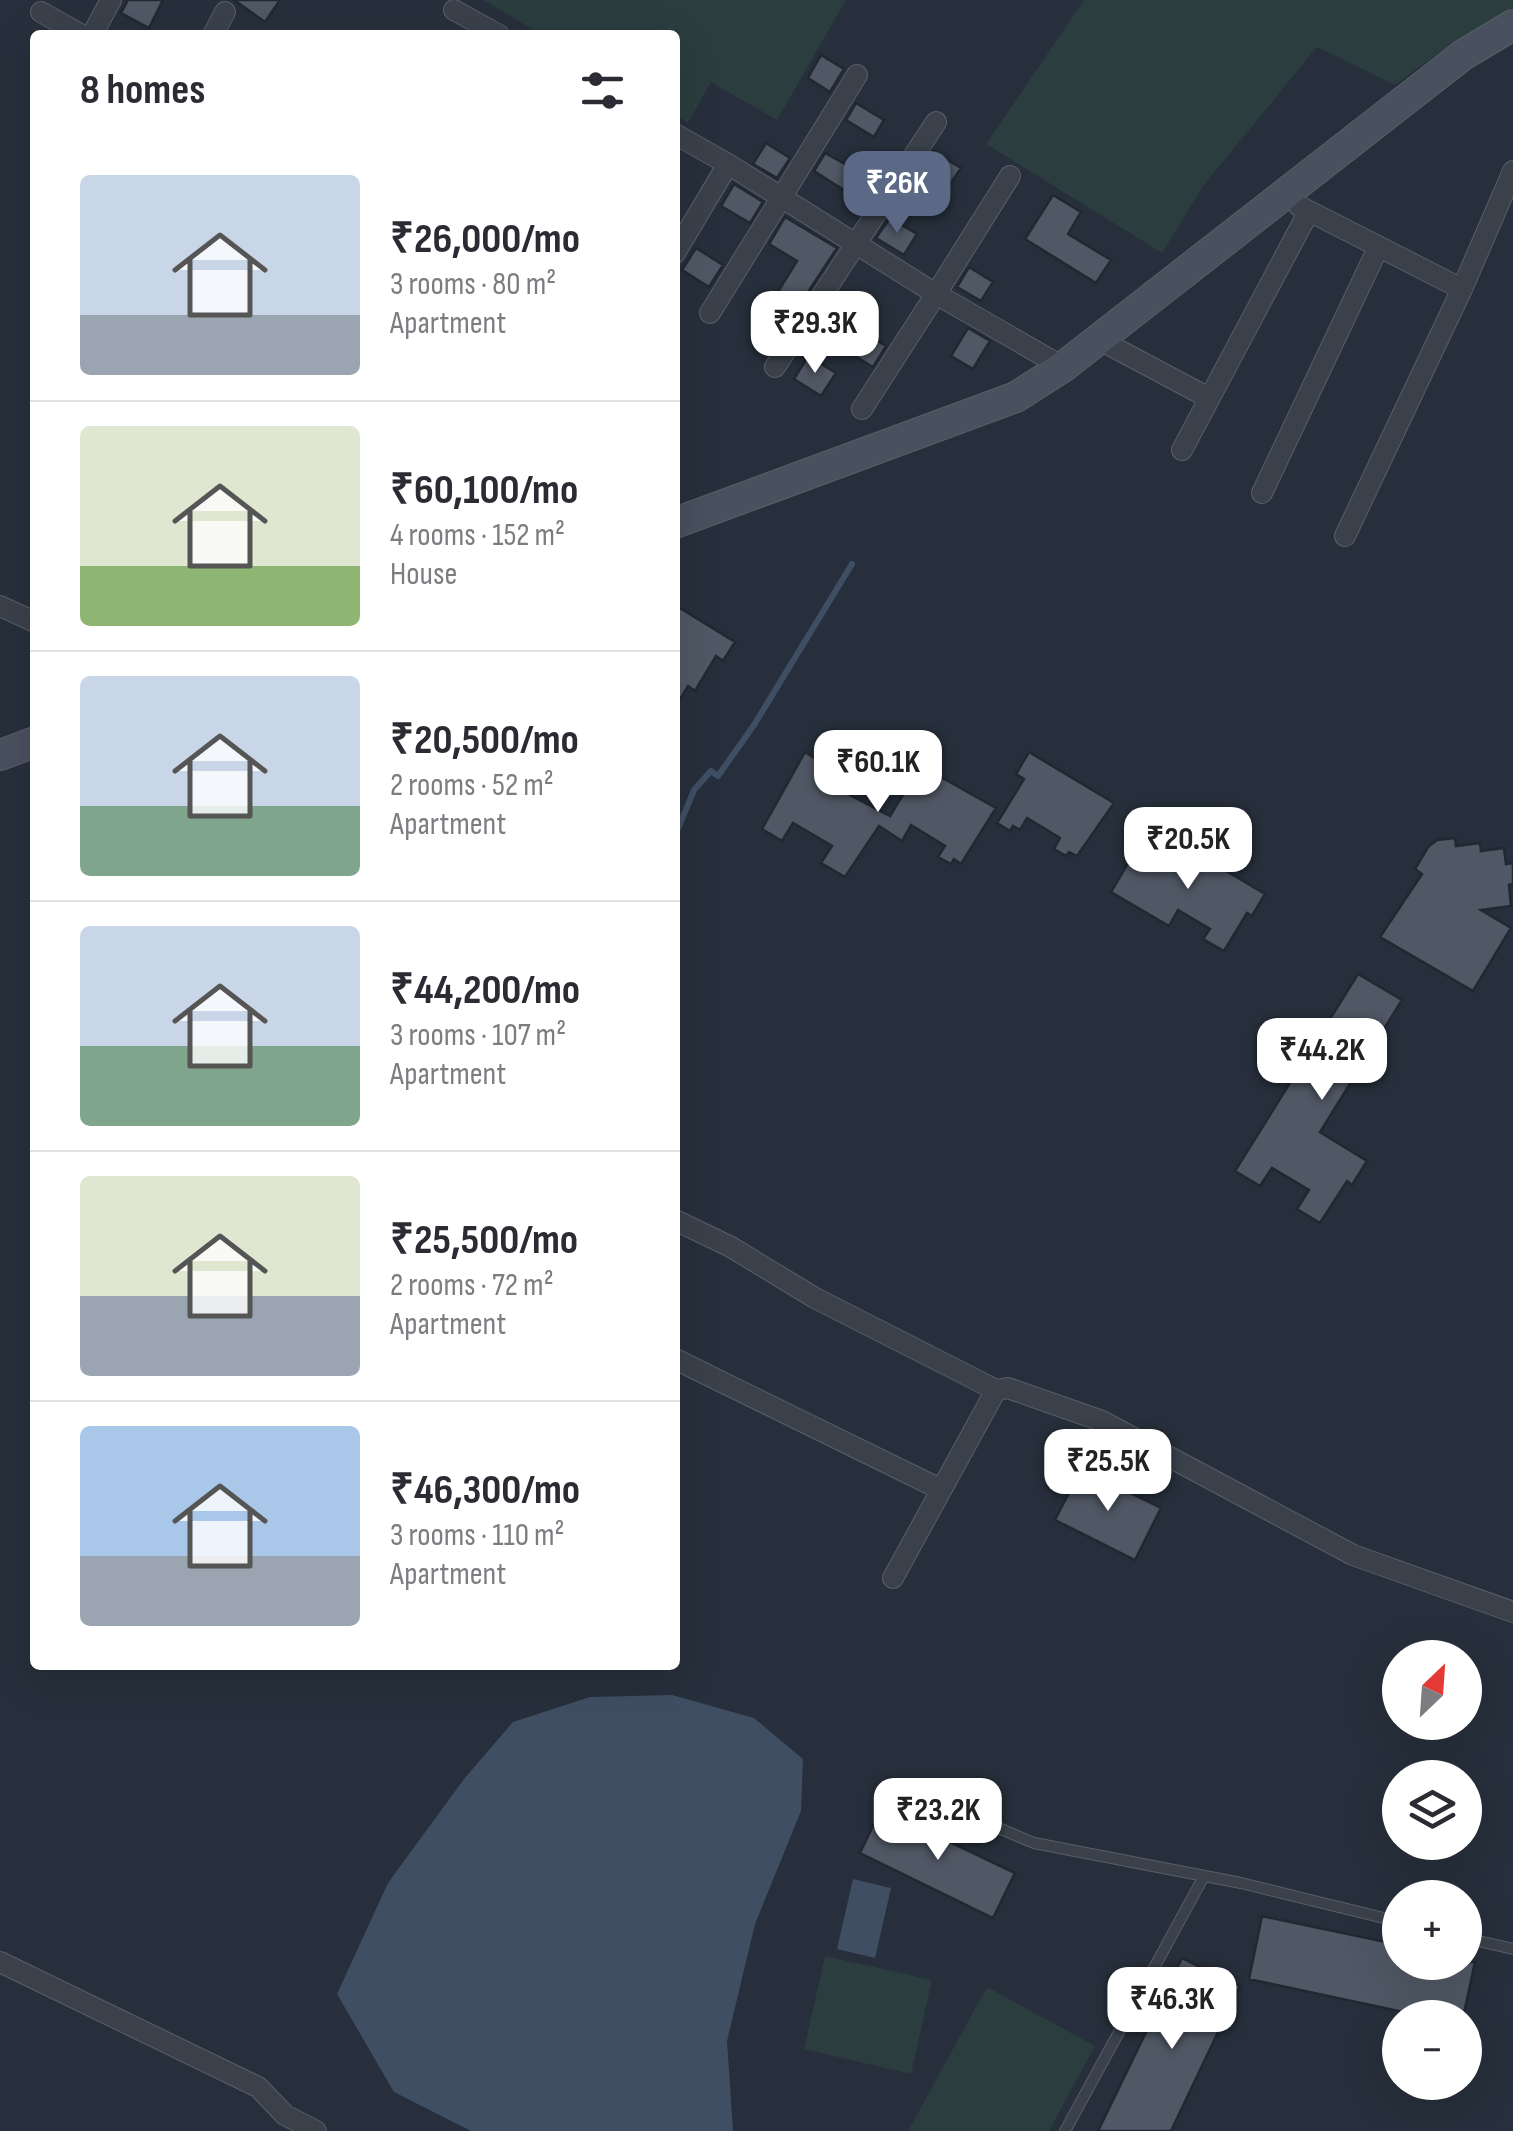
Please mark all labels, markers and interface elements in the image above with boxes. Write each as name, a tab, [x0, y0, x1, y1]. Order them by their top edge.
icon: filters	[575, 63, 630, 118]
text: 8 homes	[80, 65, 205, 116]
pin: ₹26K	[838, 151, 956, 236]
text: ₹26K	[865, 164, 929, 203]
text: ₹26,000/mo	[390, 214, 580, 265]
icon: home	[160, 215, 280, 335]
text: 3 rooms · 80 m²	[390, 265, 556, 304]
pin: ₹29.3K	[734, 291, 896, 376]
text: Apartment	[390, 304, 506, 343]
text: ₹29.3K	[773, 304, 857, 343]
text: ₹60,100/mo	[390, 465, 578, 516]
icon: home	[160, 466, 280, 586]
text: 4 rooms · 152 m²	[390, 516, 565, 555]
text: House	[390, 555, 457, 594]
text: ₹20,500/mo	[390, 715, 579, 766]
icon: home	[160, 716, 280, 836]
pin: ₹60.1K	[797, 730, 959, 815]
text: ₹60.1K	[836, 743, 920, 782]
text: 2 rooms · 52 m²	[390, 766, 554, 805]
text: Apartment	[390, 805, 506, 844]
pin: ₹20.5K	[1107, 807, 1269, 892]
text: ₹20.5K	[1146, 820, 1230, 859]
text: ₹44,200/mo	[390, 965, 580, 1016]
icon: home	[160, 966, 280, 1086]
text: 3 rooms · 107 m²	[390, 1016, 566, 1055]
pin: ₹44.2K	[1241, 1018, 1403, 1103]
text: ₹44.2K	[1279, 1031, 1365, 1070]
text: Apartment	[390, 1055, 506, 1094]
text: ₹25,500/mo	[390, 1215, 578, 1266]
icon: home	[160, 1216, 280, 1336]
text: 2 rooms · 72 m²	[390, 1266, 554, 1305]
text: Apartment	[390, 1305, 506, 1344]
pin: ₹25.5K	[1027, 1429, 1189, 1514]
text: ₹25.5K	[1066, 1442, 1150, 1481]
text: ₹46,300/mo	[390, 1465, 580, 1516]
icon: home	[160, 1466, 280, 1586]
text: 3 rooms · 110 m²	[390, 1516, 565, 1555]
text: Apartment	[390, 1555, 506, 1594]
north arrow	[1382, 1640, 1482, 1740]
map controls	[1382, 1640, 1482, 2100]
button: layers	[1382, 1760, 1482, 1860]
pin: ₹23.2K	[857, 1778, 1019, 1863]
text: ₹23.2K	[896, 1791, 980, 1830]
button: +	[1382, 1880, 1482, 1980]
pin: ₹46.3K	[1091, 1967, 1253, 2052]
text: ₹46.3K	[1129, 1980, 1215, 2019]
button: −	[1382, 2000, 1482, 2100]

